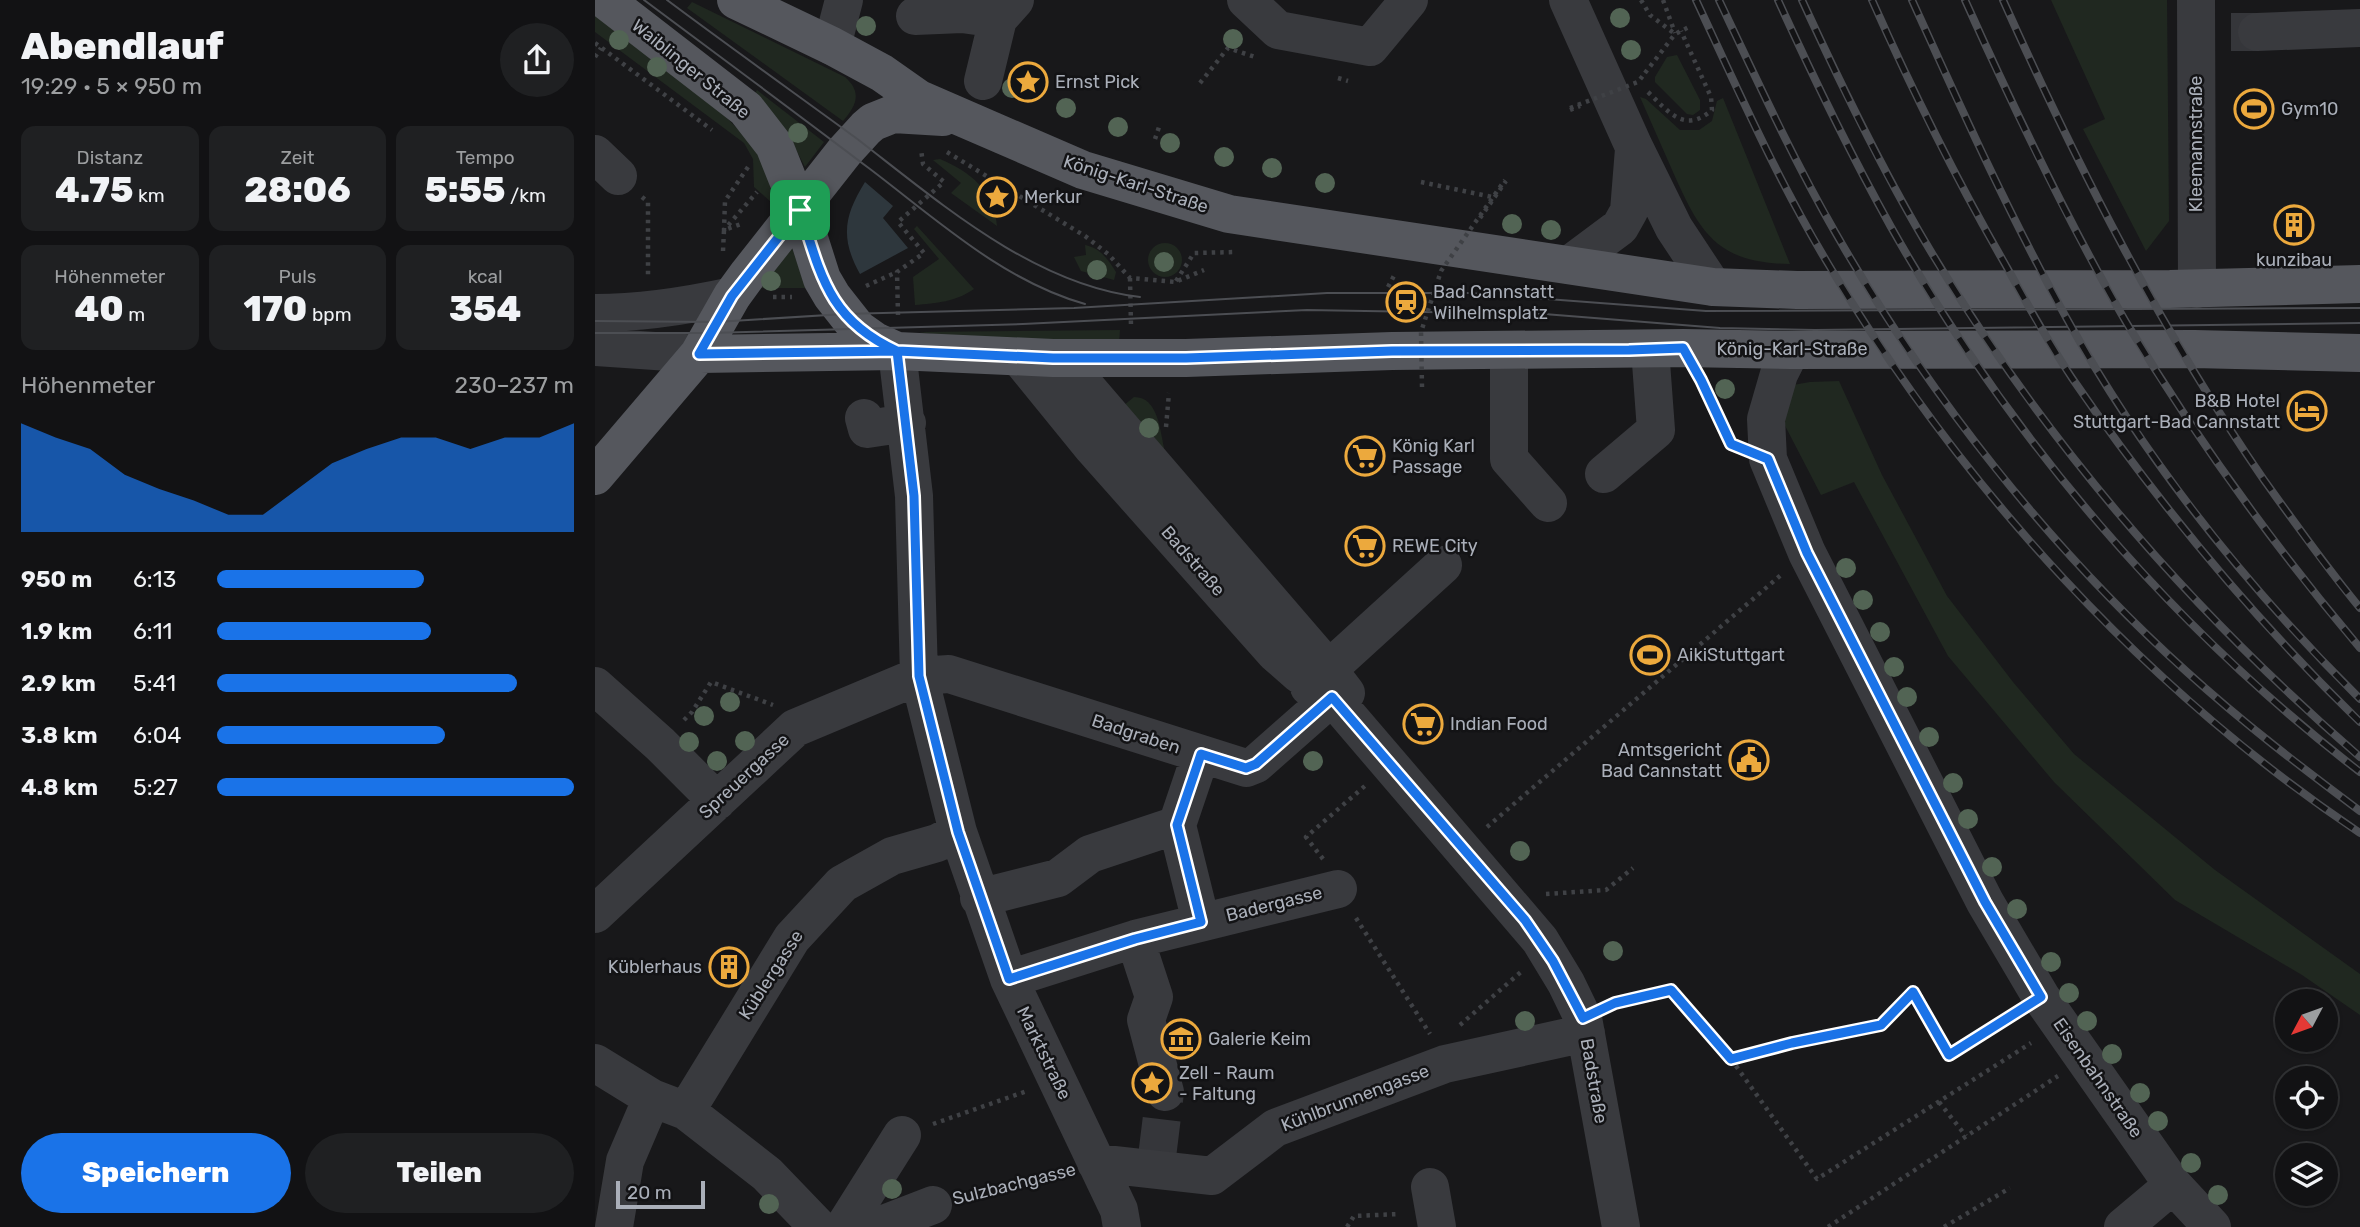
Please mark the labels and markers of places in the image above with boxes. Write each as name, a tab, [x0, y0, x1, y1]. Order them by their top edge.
place icon: Ernst Pick	[1007, 61, 1049, 103]
place label: Ernst Pick	[1055, 71, 1140, 93]
sports icon: Gym10	[2233, 88, 2275, 130]
place label: Gym10	[2281, 98, 2338, 120]
place icon: Merkur	[976, 176, 1018, 218]
pin	[770, 180, 830, 240]
place label: Merkur	[1024, 186, 1082, 208]
building icon: kunzibau	[2273, 204, 2315, 246]
place label: kunzibau	[2256, 249, 2332, 271]
station icon: Bad Cannstatt Wilhelmsplatz	[1385, 281, 1427, 323]
place label: Bad Cannstatt Wilhelmsplatz	[1433, 281, 1554, 324]
place label: B&B Hotel Stuttgart-Bad Cannstatt	[2073, 390, 2280, 433]
hotel icon: B&B Hotel Stuttgart-Bad Cannstatt	[2286, 390, 2328, 432]
supermarket icon: König Karl Passage	[1344, 435, 1386, 477]
place label: König Karl Passage	[1392, 435, 1475, 478]
supermarket icon: REWE City	[1344, 525, 1386, 567]
place label: REWE City	[1392, 535, 1478, 557]
sports icon: AikiStuttgart	[1629, 634, 1671, 676]
place label: AikiStuttgart	[1677, 644, 1785, 666]
supermarket icon: Indian Food	[1402, 703, 1444, 745]
place label: Indian Food	[1450, 713, 1548, 735]
place label: Amtsgericht Bad Cannstatt	[1601, 739, 1722, 782]
public building icon: Amtsgericht Bad Cannstatt	[1728, 739, 1770, 781]
building icon: Küblerhaus	[708, 946, 750, 988]
place label: Küblerhaus	[608, 956, 702, 978]
museum icon: Galerie Keim	[1160, 1018, 1202, 1060]
place label: Galerie Keim	[1208, 1028, 1311, 1050]
place icon: Zell - Raum - Faltung	[1131, 1062, 1173, 1104]
place label: Zell - Raum - Faltung	[1179, 1062, 1274, 1105]

